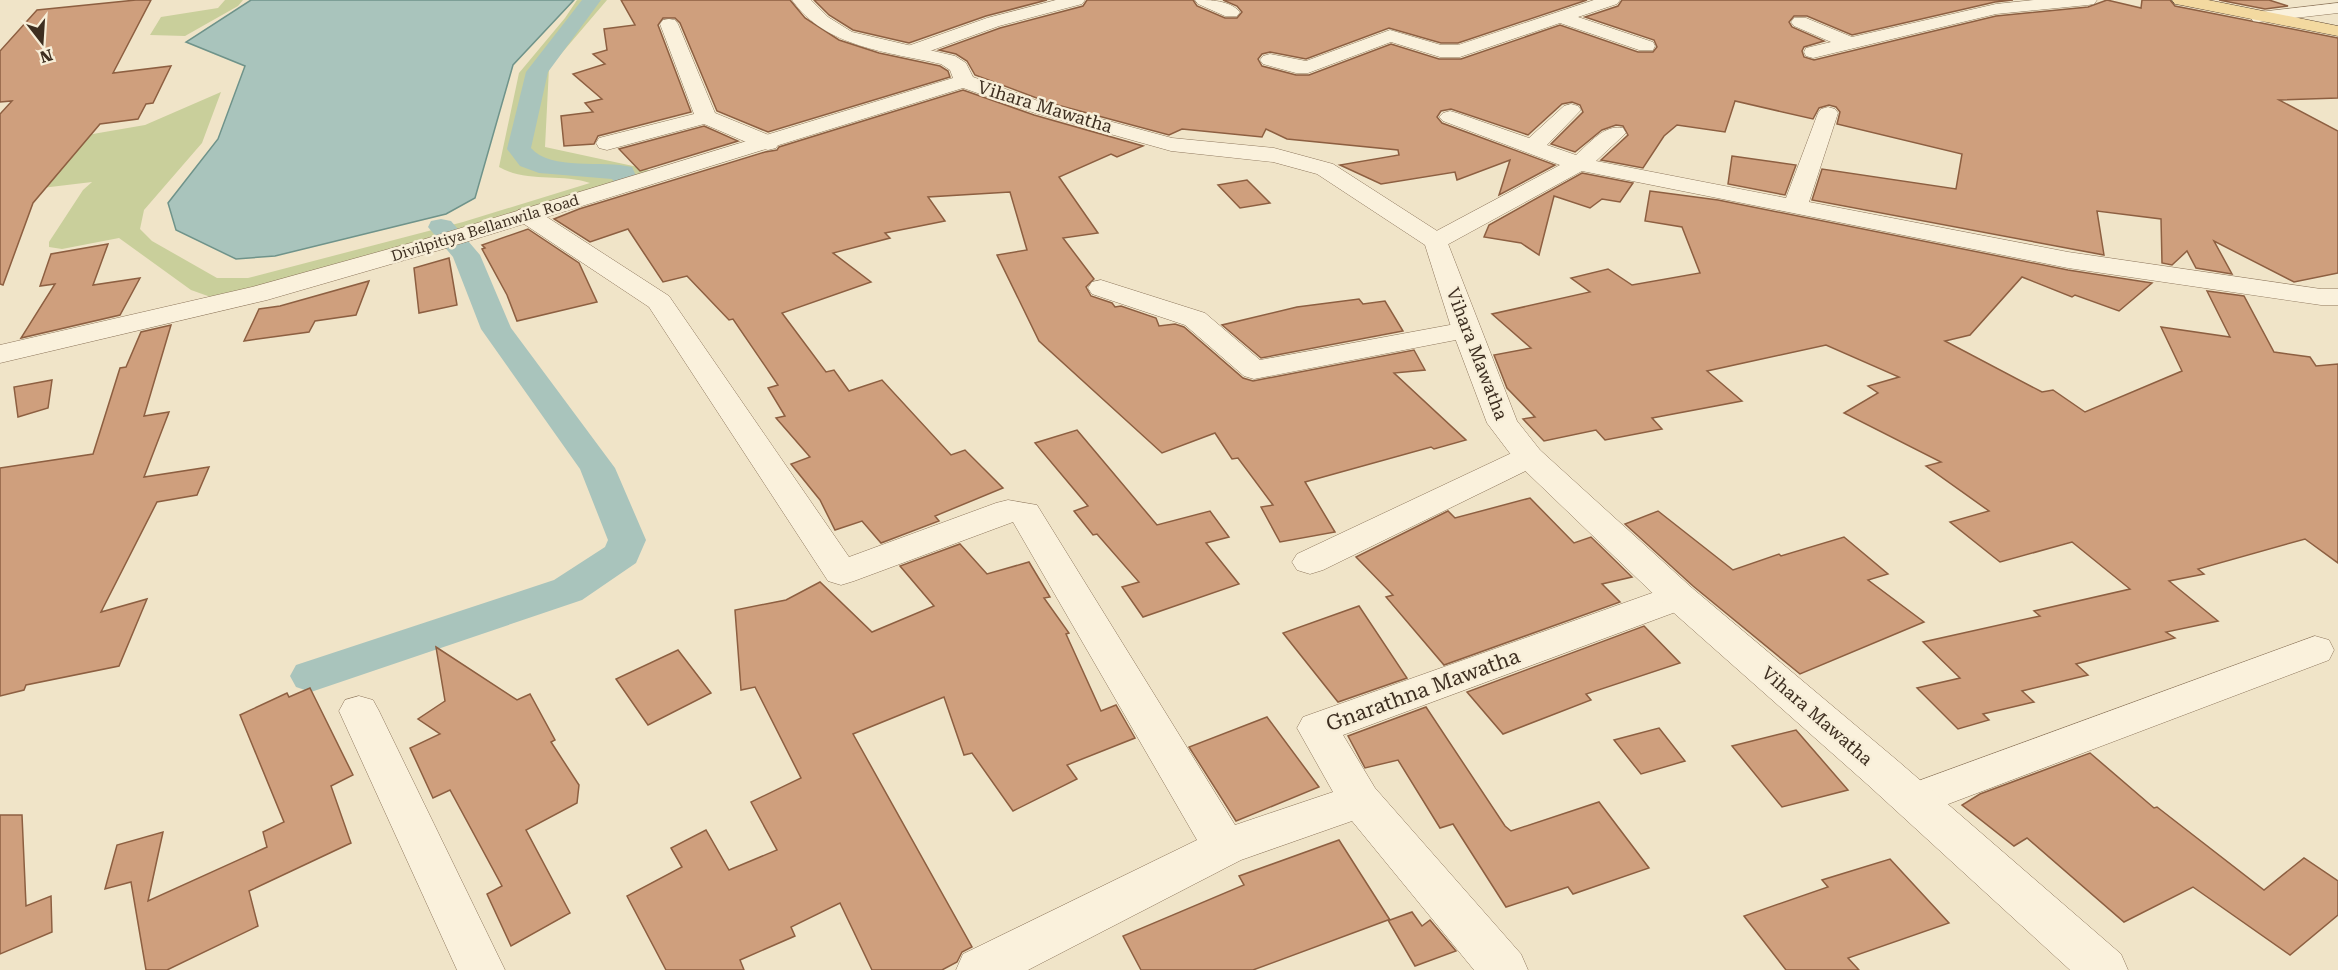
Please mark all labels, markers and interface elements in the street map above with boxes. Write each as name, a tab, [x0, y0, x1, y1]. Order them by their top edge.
north arrow	[12, 12, 72, 72]
text: N	[38, 45, 55, 67]
street label: Vihara Mawatha	[975, 76, 1115, 137]
street label: Divilpitiya Bellanwila Road	[389, 191, 582, 265]
street label: Vihara Mawatha	[1443, 285, 1512, 423]
street label: Gnarathna Mawatha	[1323, 644, 1524, 736]
street label: Vihara Mawatha	[1758, 662, 1877, 770]

